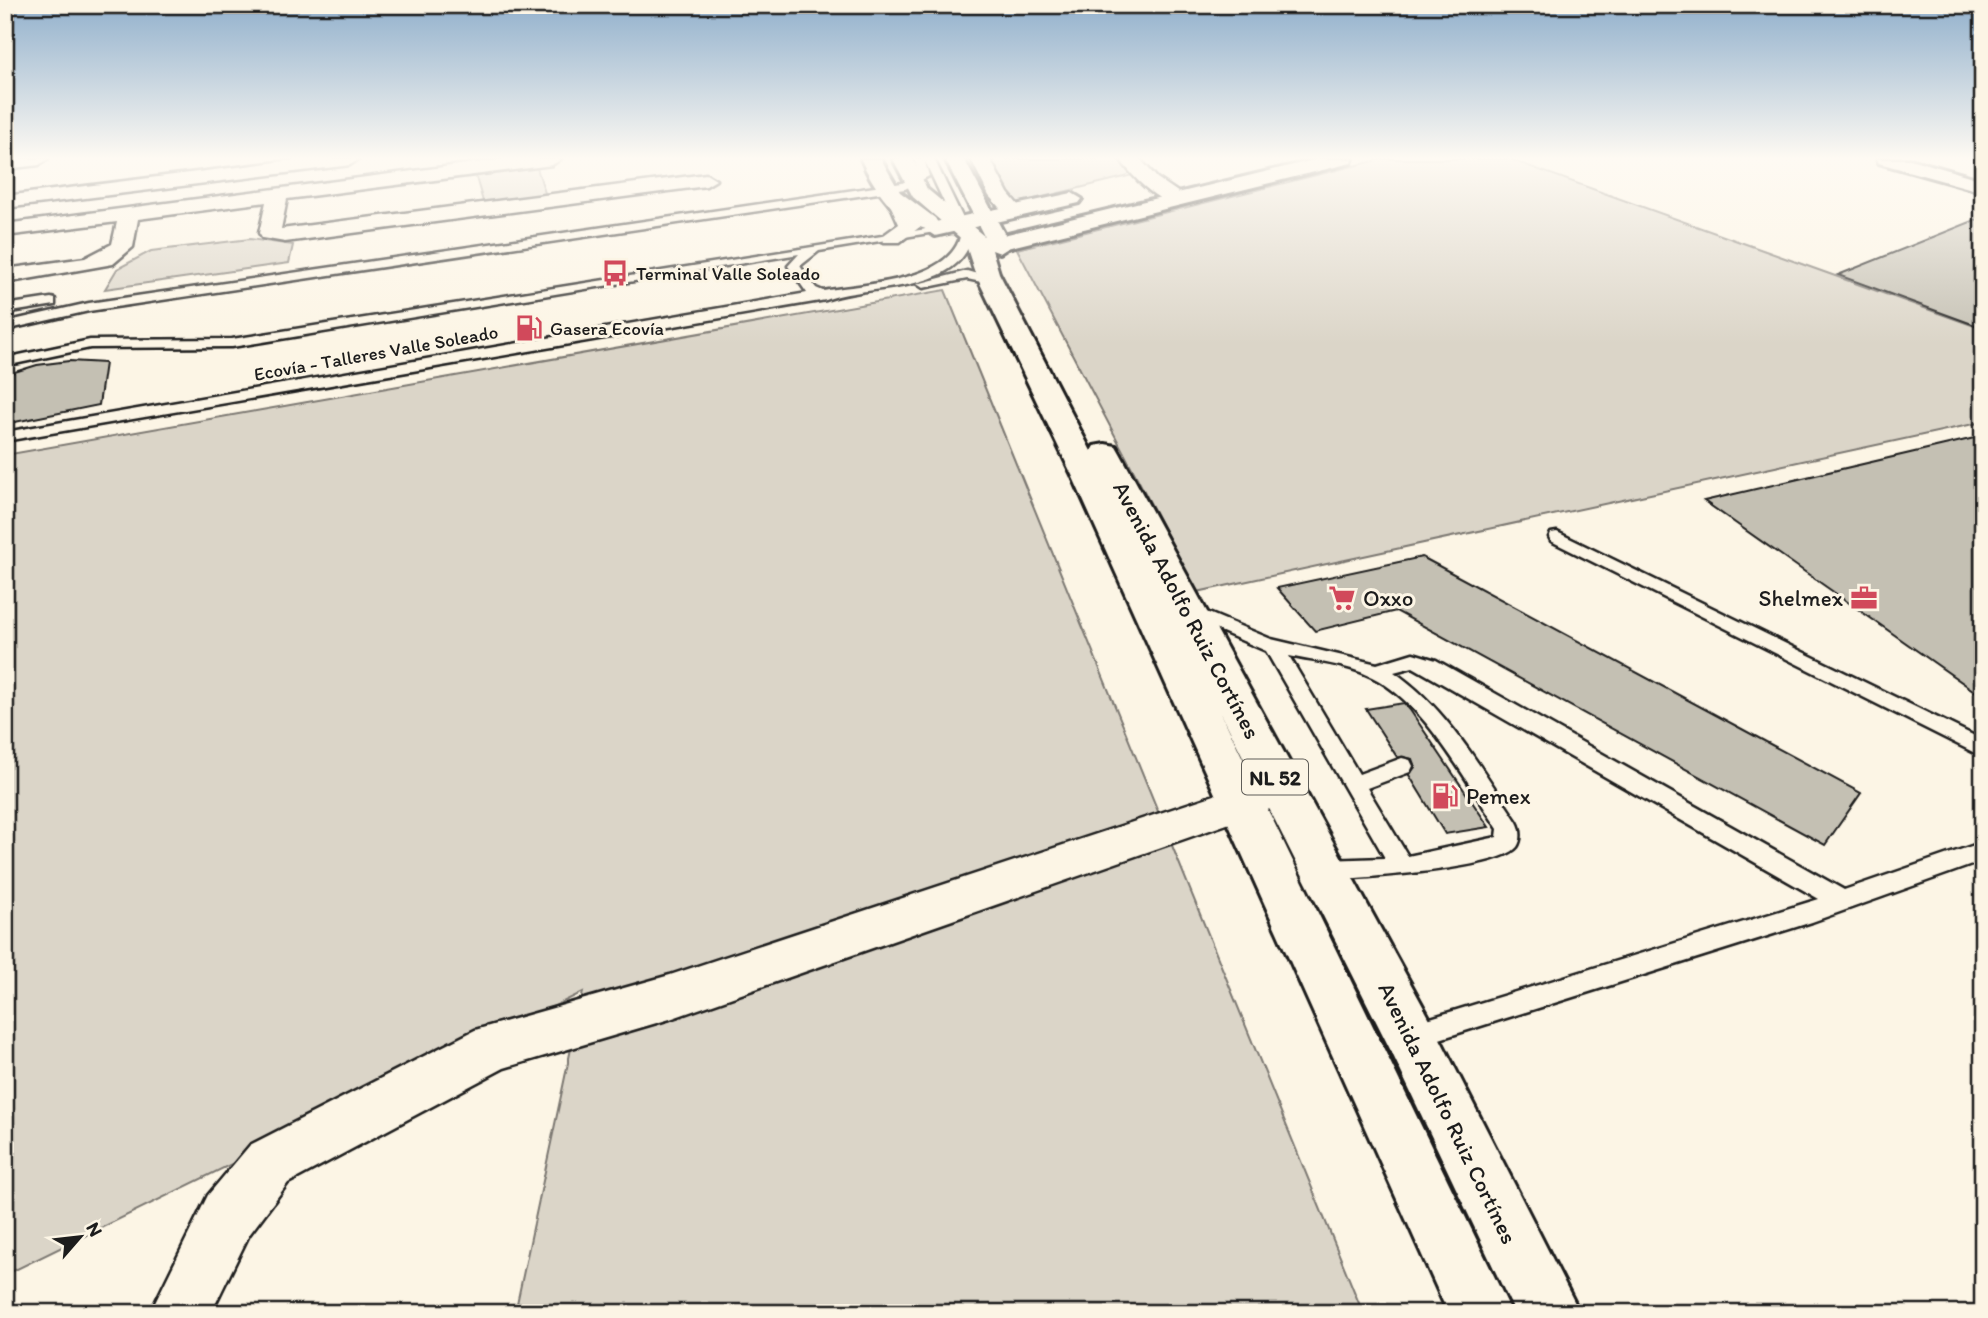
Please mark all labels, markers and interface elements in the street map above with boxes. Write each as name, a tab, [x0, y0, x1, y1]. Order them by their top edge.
bus stop icon: Terminal Valle Soleado	[600, 258, 630, 288]
place label: Terminal Valle Soleado	[636, 262, 820, 285]
fuel station icon: Gasera Ecovía	[514, 313, 544, 343]
place label: Gasera Ecovía	[550, 317, 664, 340]
street label: Ecovía - Talleres Valle Soleado	[252, 320, 500, 386]
street label: Avenida Adolfo Ruiz Cortínes	[1107, 477, 1267, 743]
supermarket icon: Oxxo	[1327, 583, 1357, 613]
office icon: Shelmex	[1849, 583, 1879, 613]
place label: Oxxo	[1363, 584, 1414, 612]
place label: Shelmex	[1759, 584, 1844, 612]
road number: NL 52	[1242, 760, 1308, 794]
fuel station icon: Pemex	[1430, 781, 1460, 811]
place label: Pemex	[1466, 782, 1531, 810]
street label: Avenida Adolfo Ruiz Cortínes	[1372, 978, 1524, 1248]
north arrow	[46, 1202, 116, 1272]
text: N	[81, 1218, 108, 1240]

